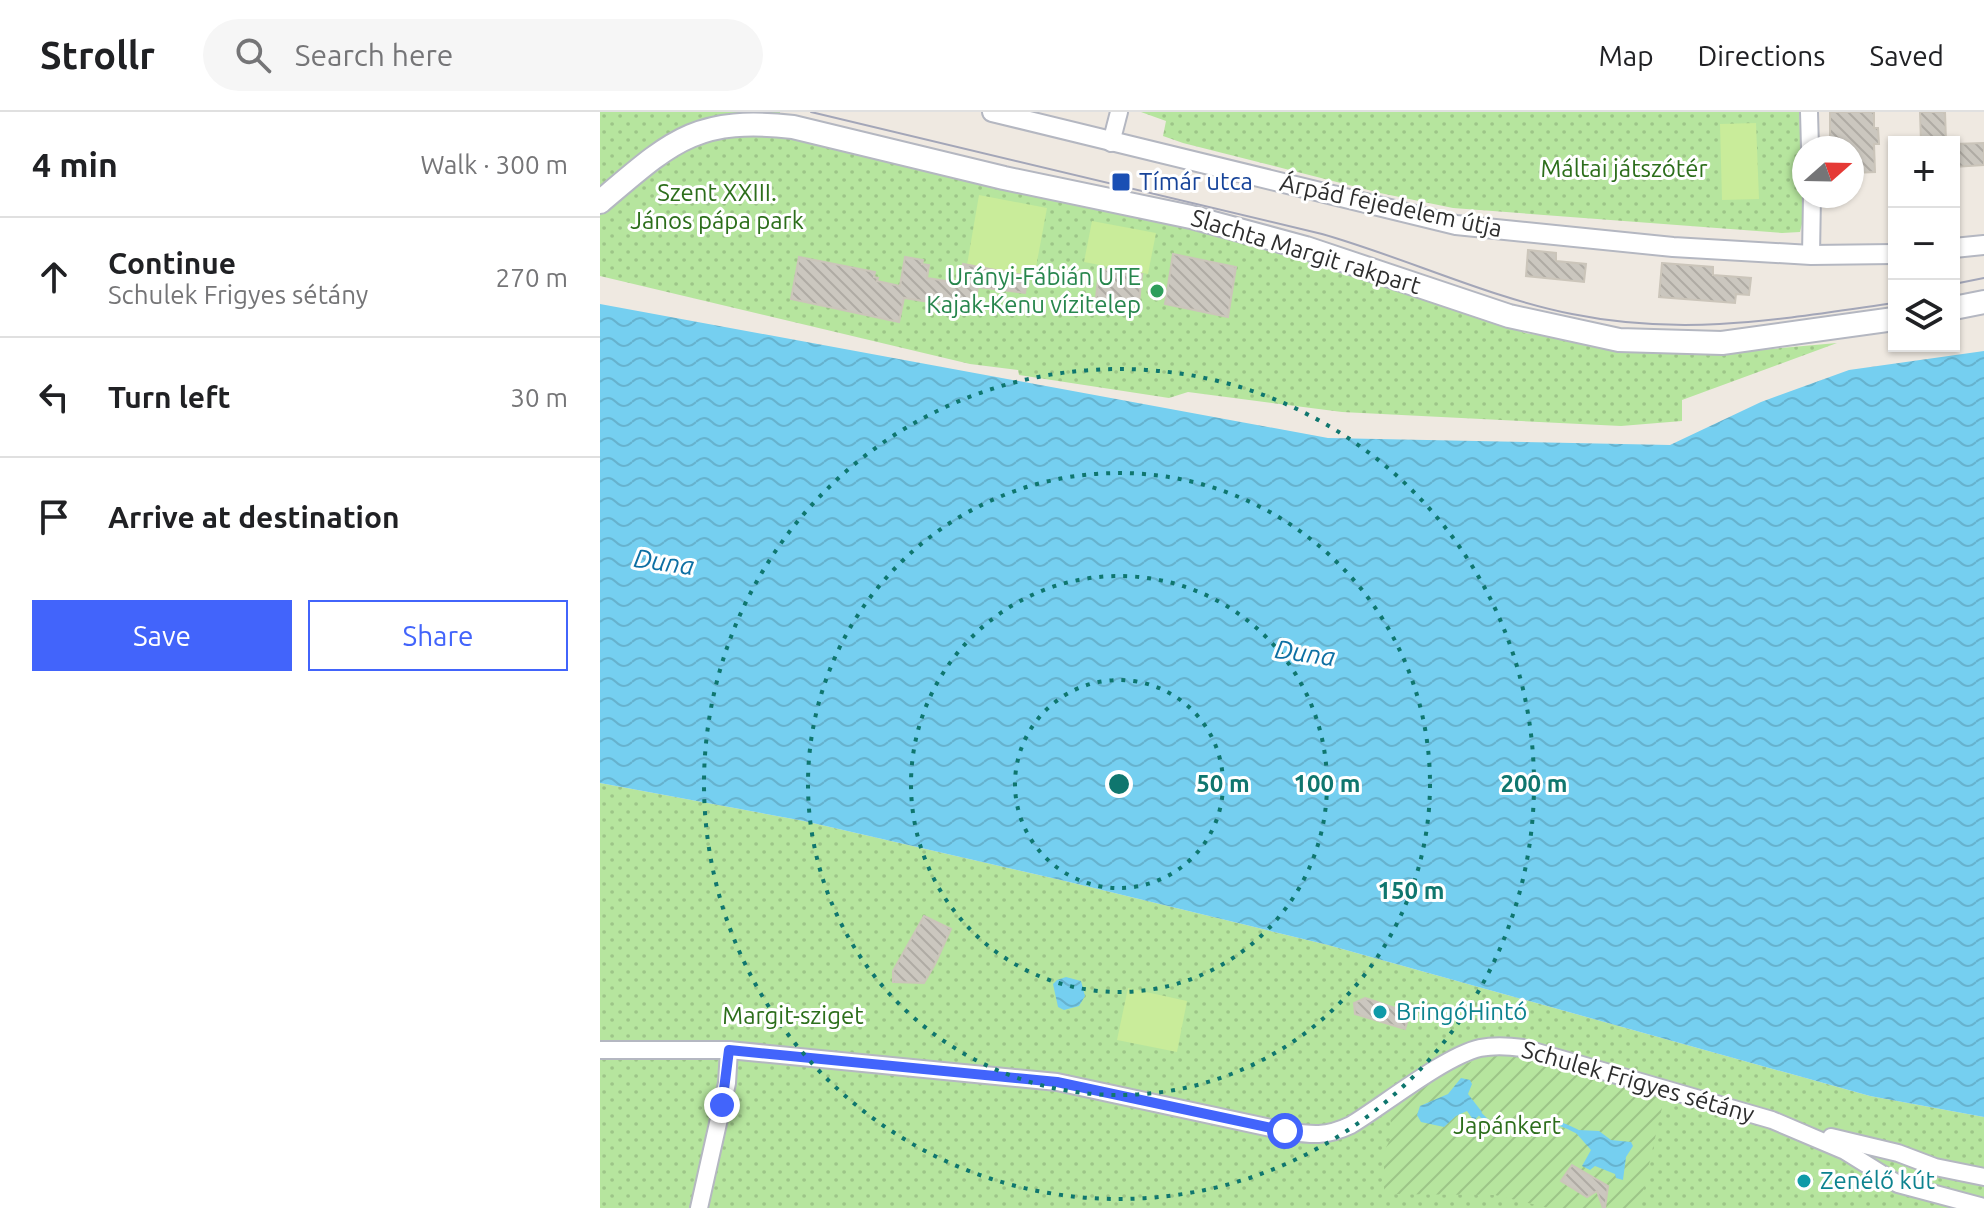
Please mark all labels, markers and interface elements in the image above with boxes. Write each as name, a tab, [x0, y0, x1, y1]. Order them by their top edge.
search box	[203, 19, 763, 91]
icon: search	[231, 33, 275, 77]
text: Strollr	[40, 34, 155, 76]
text: Search here	[295, 38, 453, 72]
text: Map	[1598, 40, 1654, 71]
text: Directions	[1698, 40, 1825, 71]
text: Saved	[1869, 40, 1944, 71]
north arrow	[1792, 136, 1864, 208]
map controls	[1888, 136, 1960, 352]
button: +	[1888, 136, 1960, 208]
text: 4 min	[32, 145, 118, 183]
text: Walk · 300 m	[420, 150, 568, 179]
park label: Máltai játszótér	[1540, 155, 1708, 182]
place label: Tímár utca	[1139, 168, 1253, 195]
street label: Árpád fejedelem útja	[1278, 168, 1505, 242]
marker: Tímár utca	[1110, 171, 1132, 193]
park label: Szent XXIII. János pápa park	[630, 179, 804, 234]
street label: Slachta Margit rakpart	[1188, 204, 1425, 299]
button: −	[1888, 208, 1960, 280]
text: Continue	[108, 246, 236, 280]
icon: ahead	[32, 255, 76, 299]
text: 270 m	[496, 263, 568, 292]
place label: Urányi-Fábián UTE Kajak-Kenu vízitelep	[926, 263, 1141, 318]
text: Schulek Frigyes sétány	[108, 280, 368, 309]
button: layers	[1888, 280, 1960, 352]
marker: Urányi-Fábián UTE Kajak-Kenu vízitelep	[1148, 282, 1166, 300]
icon: left	[32, 375, 76, 419]
text: Turn left	[108, 380, 230, 414]
text: 30 m	[510, 383, 568, 412]
icon: arrive	[32, 495, 76, 539]
text: Arrive at destination	[108, 500, 400, 534]
water label: Duna	[632, 543, 696, 580]
button: Save	[32, 600, 292, 671]
button: Share	[308, 600, 568, 671]
water label: Duna	[1273, 634, 1337, 671]
centre of rings	[1105, 770, 1133, 798]
text: 50 m	[1196, 770, 1250, 797]
text: 100 m	[1294, 770, 1360, 797]
text: 200 m	[1501, 770, 1567, 797]
text: 150 m	[1378, 877, 1444, 904]
place label: BringóHintó	[1396, 998, 1527, 1025]
park label: Margit-sziget	[722, 1002, 864, 1029]
marker: BringóHintó	[1371, 1003, 1389, 1021]
street label: Schulek Frigyes sétány	[1519, 1035, 1758, 1128]
route end	[704, 1087, 740, 1123]
park label: Japánkert	[1453, 1112, 1561, 1139]
route start	[1267, 1113, 1303, 1149]
place label: Zenélő kút	[1820, 1167, 1935, 1194]
marker: Zenélő kút	[1795, 1172, 1813, 1190]

